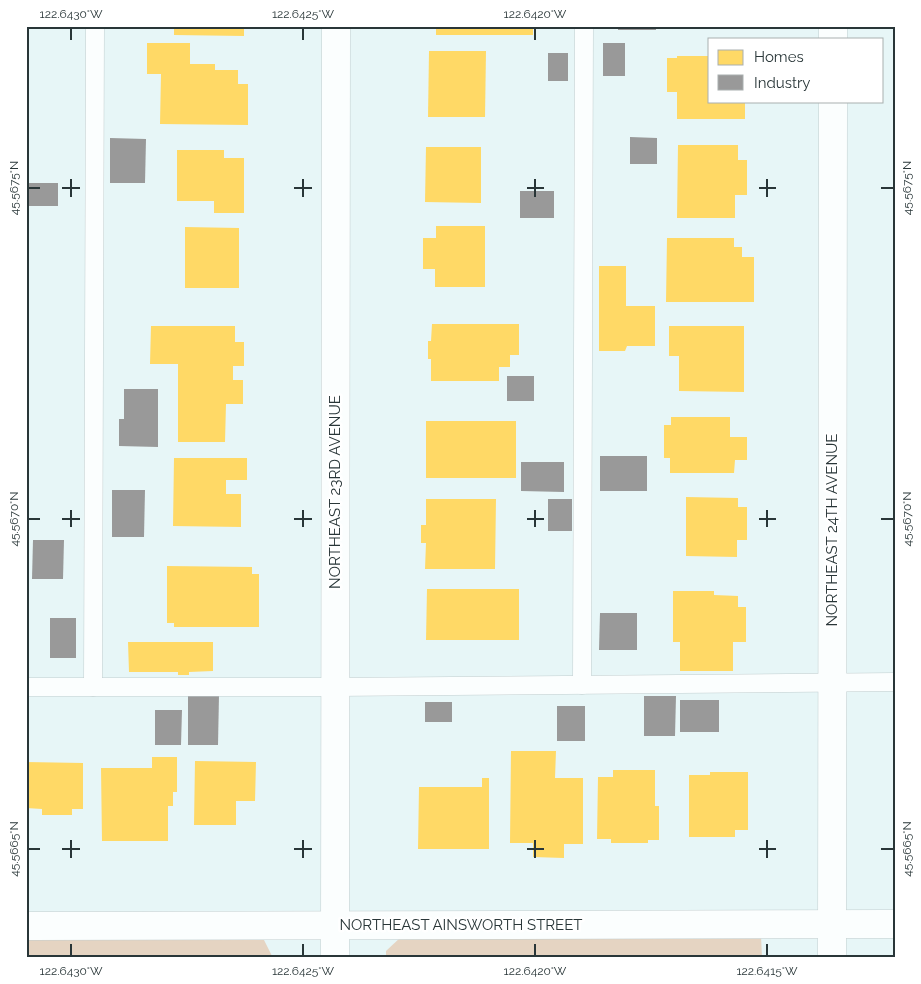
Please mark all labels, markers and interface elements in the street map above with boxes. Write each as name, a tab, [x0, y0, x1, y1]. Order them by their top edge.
text: 122.6430°W	[40, 7, 103, 21]
text: 122.6425°W	[272, 7, 335, 21]
text: 122.6420°W	[504, 7, 567, 21]
legend	[708, 38, 884, 102]
text: Homes	[754, 48, 804, 66]
text: Industry	[754, 74, 810, 92]
text: 45.5675°N	[7, 161, 21, 215]
text: 45.5675°N	[900, 161, 914, 215]
street label: NORTHEAST 23RD AVENUE	[326, 395, 344, 589]
street label: NORTHEAST 24TH AVENUE	[823, 434, 841, 626]
text: 45.5670°N	[7, 491, 21, 547]
text: 45.5670°N	[900, 491, 914, 547]
text: 45.5665°N	[7, 821, 21, 877]
text: 45.5665°N	[900, 821, 914, 877]
street label: NORTHEAST AINSWORTH STREET	[339, 916, 583, 934]
text: 122.6430°W	[40, 964, 103, 978]
text: 122.6425°W	[272, 964, 335, 978]
text: 122.6420°W	[504, 964, 567, 978]
text: 122.6415°W	[736, 964, 798, 978]

